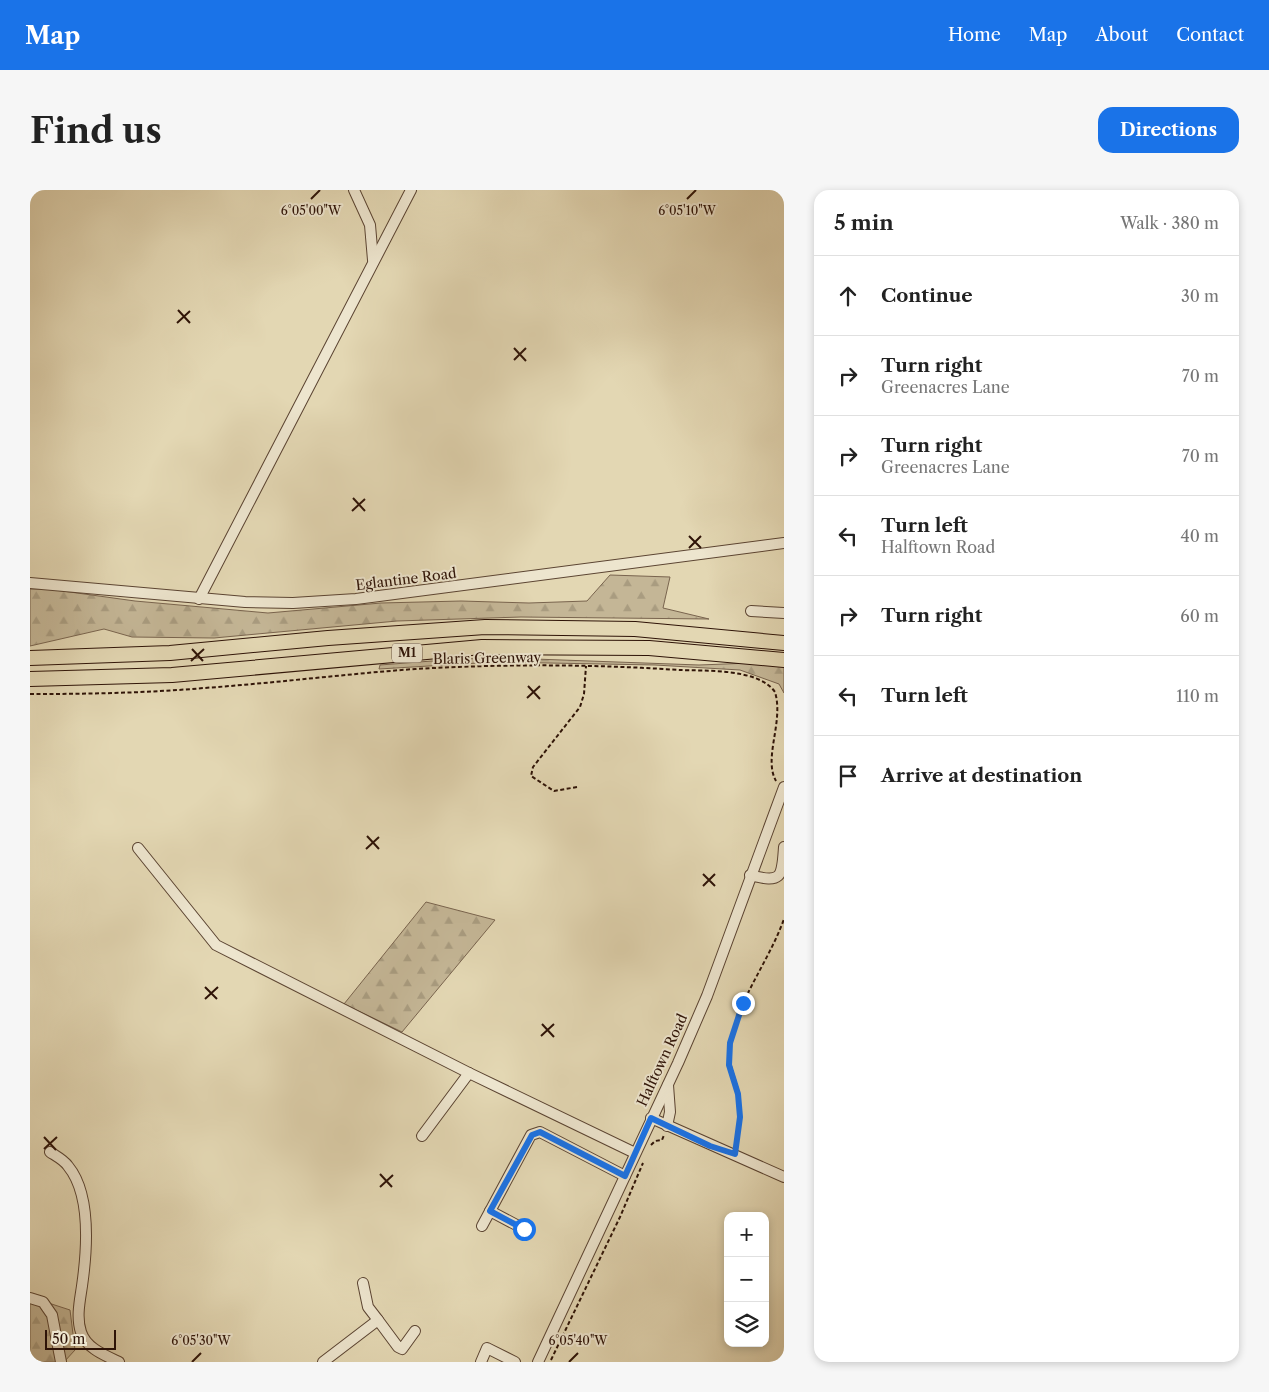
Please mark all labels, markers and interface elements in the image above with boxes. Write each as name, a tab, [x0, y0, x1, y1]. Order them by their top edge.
text: Map	[25, 21, 80, 50]
text: Home	[948, 24, 1001, 46]
text: Map	[1029, 24, 1067, 46]
text: About	[1095, 24, 1148, 46]
text: Contact	[1176, 24, 1244, 46]
button: Directions	[1098, 107, 1239, 153]
text: Find us	[30, 109, 162, 152]
text: 6°05'00"W	[281, 203, 342, 218]
text: 6°05'10"W	[658, 203, 717, 218]
text: 5 min	[834, 210, 894, 235]
text: Walk · 380 m	[1120, 213, 1219, 233]
icon: ahead	[834, 282, 862, 310]
text: Continue	[881, 284, 973, 307]
text: 30 m	[1181, 286, 1219, 306]
text: Turn right	[881, 354, 982, 377]
icon: right	[834, 362, 862, 390]
text: 70 m	[1182, 366, 1219, 386]
text: Greenacres Lane	[881, 377, 1010, 397]
text: Turn right	[881, 434, 982, 457]
icon: right	[834, 442, 862, 470]
text: 70 m	[1182, 446, 1219, 466]
text: Greenacres Lane	[881, 457, 1010, 477]
text: Turn left	[881, 514, 968, 537]
icon: left	[834, 522, 862, 550]
text: 40 m	[1180, 526, 1219, 546]
text: Halftown Road	[881, 537, 995, 557]
street label: Eglantine Road	[355, 564, 458, 594]
icon: right	[834, 602, 862, 630]
text: Turn right	[881, 604, 982, 627]
text: 60 m	[1180, 606, 1219, 626]
road number: M1	[392, 643, 422, 662]
street label: Blaris Greenway	[433, 648, 541, 668]
icon: left	[834, 682, 862, 710]
text: Turn left	[881, 684, 968, 707]
text: 110 m	[1176, 686, 1219, 706]
icon: arrive	[834, 762, 862, 790]
text: Arrive at destination	[881, 764, 1082, 787]
route end	[732, 992, 755, 1015]
street label: Halftown Road	[633, 1010, 691, 1109]
map controls	[724, 1212, 769, 1347]
button: +	[724, 1212, 769, 1257]
route start	[513, 1218, 536, 1241]
button: −	[724, 1257, 769, 1302]
button: layers	[724, 1302, 769, 1347]
scale bar	[45, 1327, 116, 1350]
text: 50 m	[52, 1330, 85, 1348]
text: 6°05'30"W	[171, 1333, 231, 1348]
text: 6°05'40"W	[548, 1333, 608, 1348]

